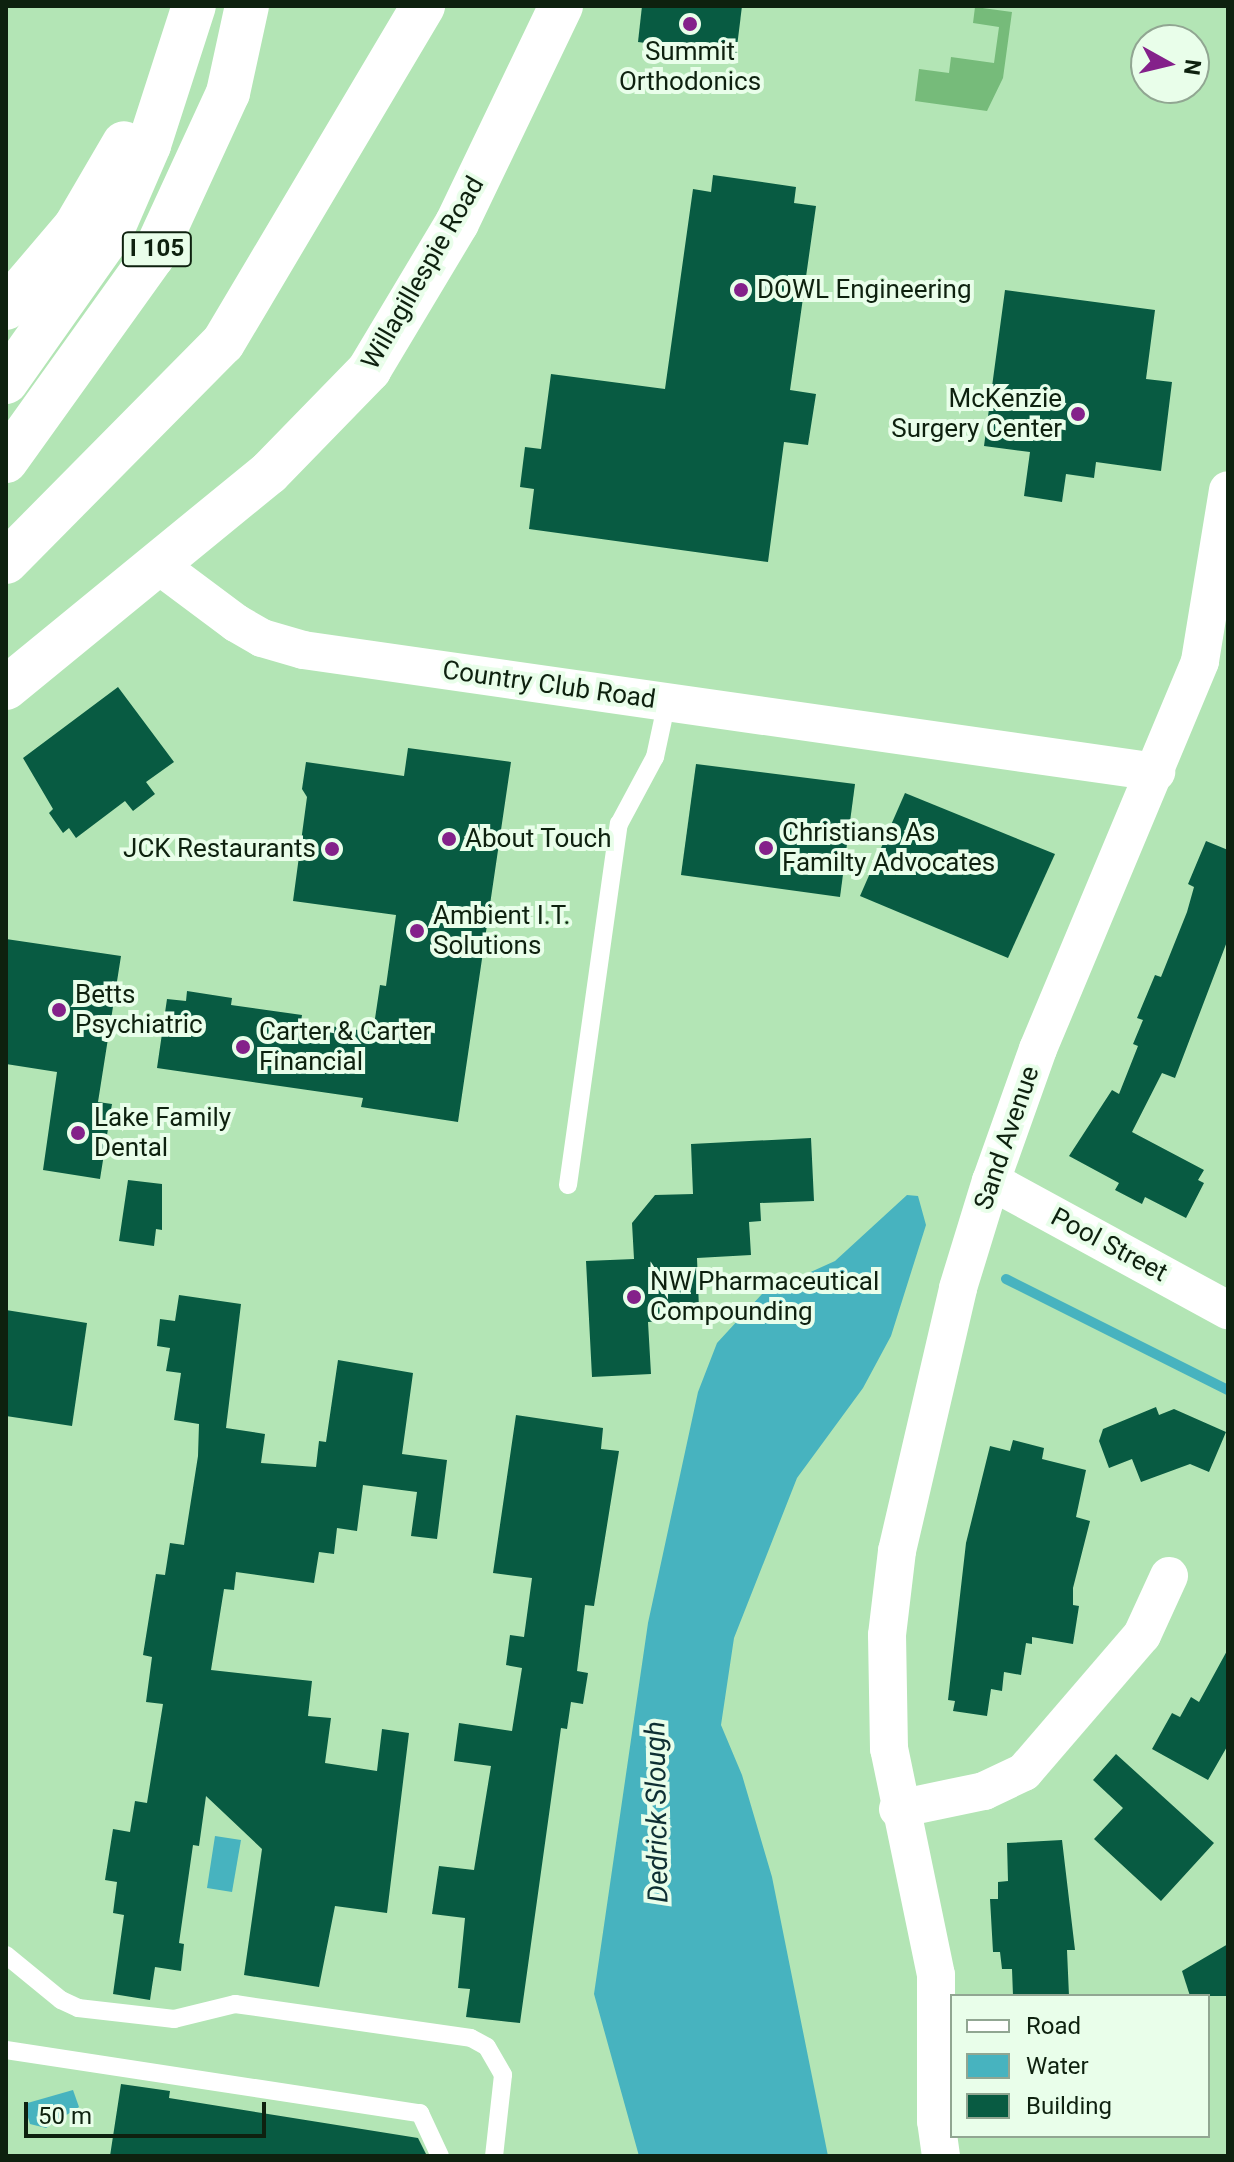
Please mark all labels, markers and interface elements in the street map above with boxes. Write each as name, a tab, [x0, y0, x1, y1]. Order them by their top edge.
marker: Summit Orthodonics	[681, 15, 699, 33]
north arrow	[1130, 24, 1210, 104]
place label: Summit Orthodonics	[619, 36, 761, 98]
text: N	[1179, 58, 1206, 77]
street label: Willagillespie Road	[355, 171, 491, 375]
road number: I 105	[121, 229, 193, 269]
place label: DOWL Engineering	[757, 274, 972, 306]
marker: DOWL Engineering	[732, 281, 750, 299]
place label: McKenzie Surgery Center	[891, 383, 1062, 444]
marker: McKenzie Surgery Center	[1069, 405, 1087, 423]
street label: Country Club Road	[440, 655, 658, 715]
place label: Christians As Familty Advocates	[782, 817, 995, 878]
place label: About Touch	[465, 823, 612, 855]
marker: About Touch	[440, 830, 458, 848]
place label: JCK Restaurants	[123, 833, 316, 865]
marker: Christians As Familty Advocates	[757, 839, 775, 857]
marker: JCK Restaurants	[323, 840, 341, 858]
place label: Ambient I.T. Solutions	[433, 900, 570, 962]
marker: Ambient I.T. Solutions	[408, 922, 426, 940]
place label: Betts Psychiatric	[75, 979, 203, 1040]
marker: Betts Psychiatric	[50, 1001, 68, 1019]
place label: Carter & Carter Financial	[259, 1016, 431, 1078]
marker: Carter & Carter Financial	[234, 1038, 252, 1056]
street label: Sand Avenue	[968, 1062, 1046, 1214]
place label: Lake Family Dental	[94, 1102, 231, 1164]
marker: Lake Family Dental	[69, 1124, 87, 1142]
street label: Pool Street	[1045, 1201, 1173, 1289]
place label: NW Pharmaceutical Compounding	[650, 1266, 879, 1328]
marker: NW Pharmaceutical Compounding	[625, 1288, 643, 1306]
water label: Dedrick Slough	[639, 1721, 675, 1903]
legend	[950, 1994, 1210, 2138]
text: Road	[1026, 2012, 1081, 2040]
text: Water	[1026, 2052, 1089, 2080]
scale bar	[28, 2086, 270, 2136]
text: Building	[1026, 2092, 1112, 2120]
text: 50 m	[38, 2102, 92, 2130]

